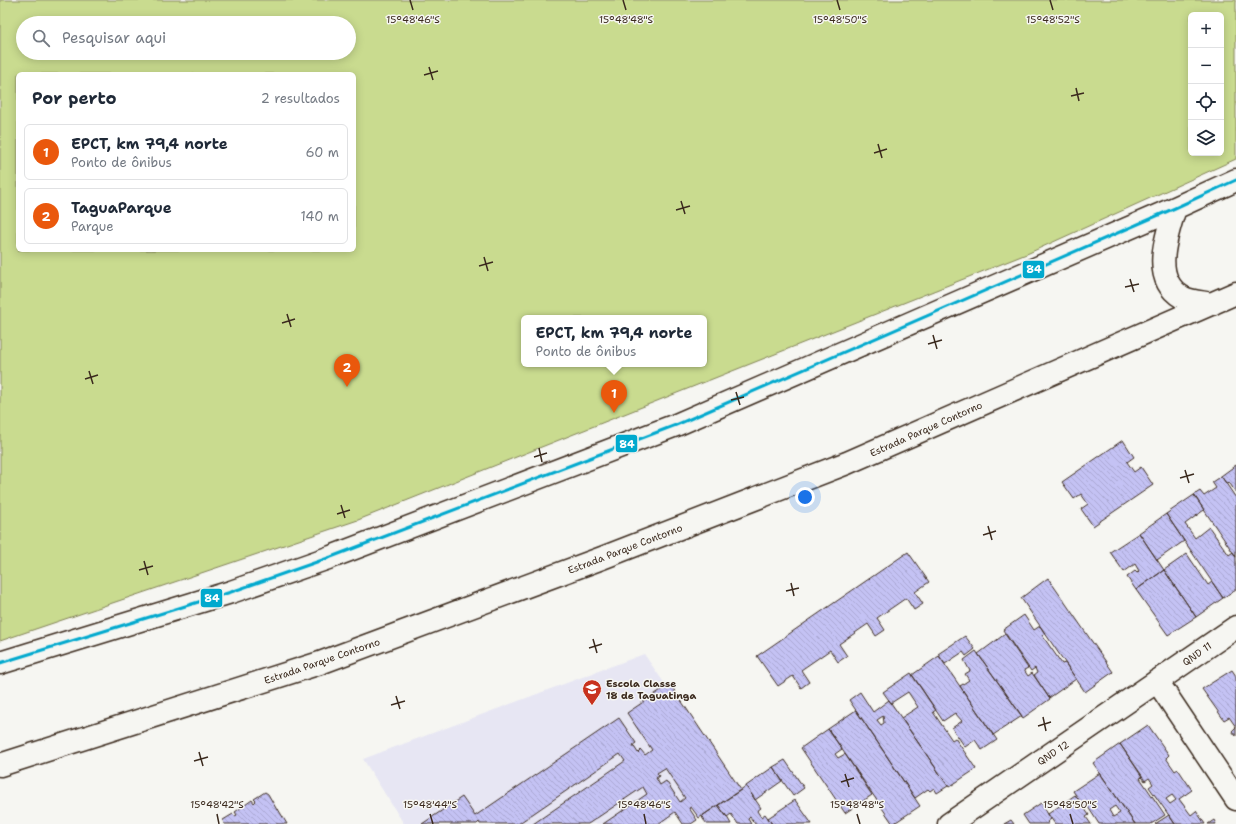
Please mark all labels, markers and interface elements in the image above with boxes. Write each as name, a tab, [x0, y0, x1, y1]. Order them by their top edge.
map controls	[1188, 12, 1224, 156]
button: +	[1188, 12, 1224, 48]
text: 15°48'46"S	[386, 13, 440, 26]
text: 15°48'48"S	[599, 13, 653, 26]
text: 15°48'50"S	[813, 13, 867, 26]
text: 15°48'52"S	[1026, 13, 1080, 26]
search box	[16, 16, 356, 60]
icon: search	[30, 27, 52, 49]
text: Pesquisar aqui	[62, 28, 166, 48]
button: −	[1188, 48, 1224, 84]
button: locate	[1188, 84, 1224, 120]
text: Por perto	[32, 87, 117, 109]
text: 2 resultados	[261, 90, 340, 107]
button: layers	[1188, 120, 1224, 156]
text: EPCT, km 79,4 norte	[71, 134, 228, 154]
text: 1	[43, 144, 49, 161]
text: 60 m	[306, 144, 339, 161]
text: Ponto de ônibus	[71, 154, 172, 171]
text: TaguaParque	[71, 198, 172, 218]
text: 2	[41, 208, 51, 225]
text: 140 m	[300, 208, 339, 225]
text: Parque	[71, 218, 114, 235]
line badge: 84	[1022, 260, 1045, 279]
text: 84	[1026, 262, 1042, 277]
popup	[521, 315, 707, 367]
text: EPCT, km 79,4 norte	[536, 323, 692, 343]
text: Ponto de ônibus	[536, 343, 637, 360]
pin: 2	[334, 354, 360, 387]
pin: 1	[601, 380, 627, 413]
street label: Estrada Parque Contorno	[868, 398, 984, 460]
line badge: 84	[615, 434, 638, 453]
text: 84	[619, 437, 635, 452]
your location	[795, 487, 815, 507]
street label: Estrada Parque Contorno	[566, 521, 684, 577]
line badge: 84	[200, 588, 223, 608]
text: 84	[204, 591, 220, 606]
street label: Estrada Parque Contorno	[262, 635, 382, 687]
street label: QND 11	[1180, 639, 1214, 669]
place label: Escola Classe 18 de Taguatinga	[606, 677, 696, 702]
school or university icon: Escola Classe 18 de Taguatinga	[581, 678, 603, 706]
street label: QND 12	[1035, 738, 1071, 768]
text: 15°48'42"S	[190, 798, 244, 811]
text: 15°48'44"S	[403, 798, 457, 811]
text: 15°48'46"S	[617, 798, 671, 811]
text: 15°48'48"S	[830, 798, 884, 811]
text: 15°48'50"S	[1043, 798, 1097, 811]

